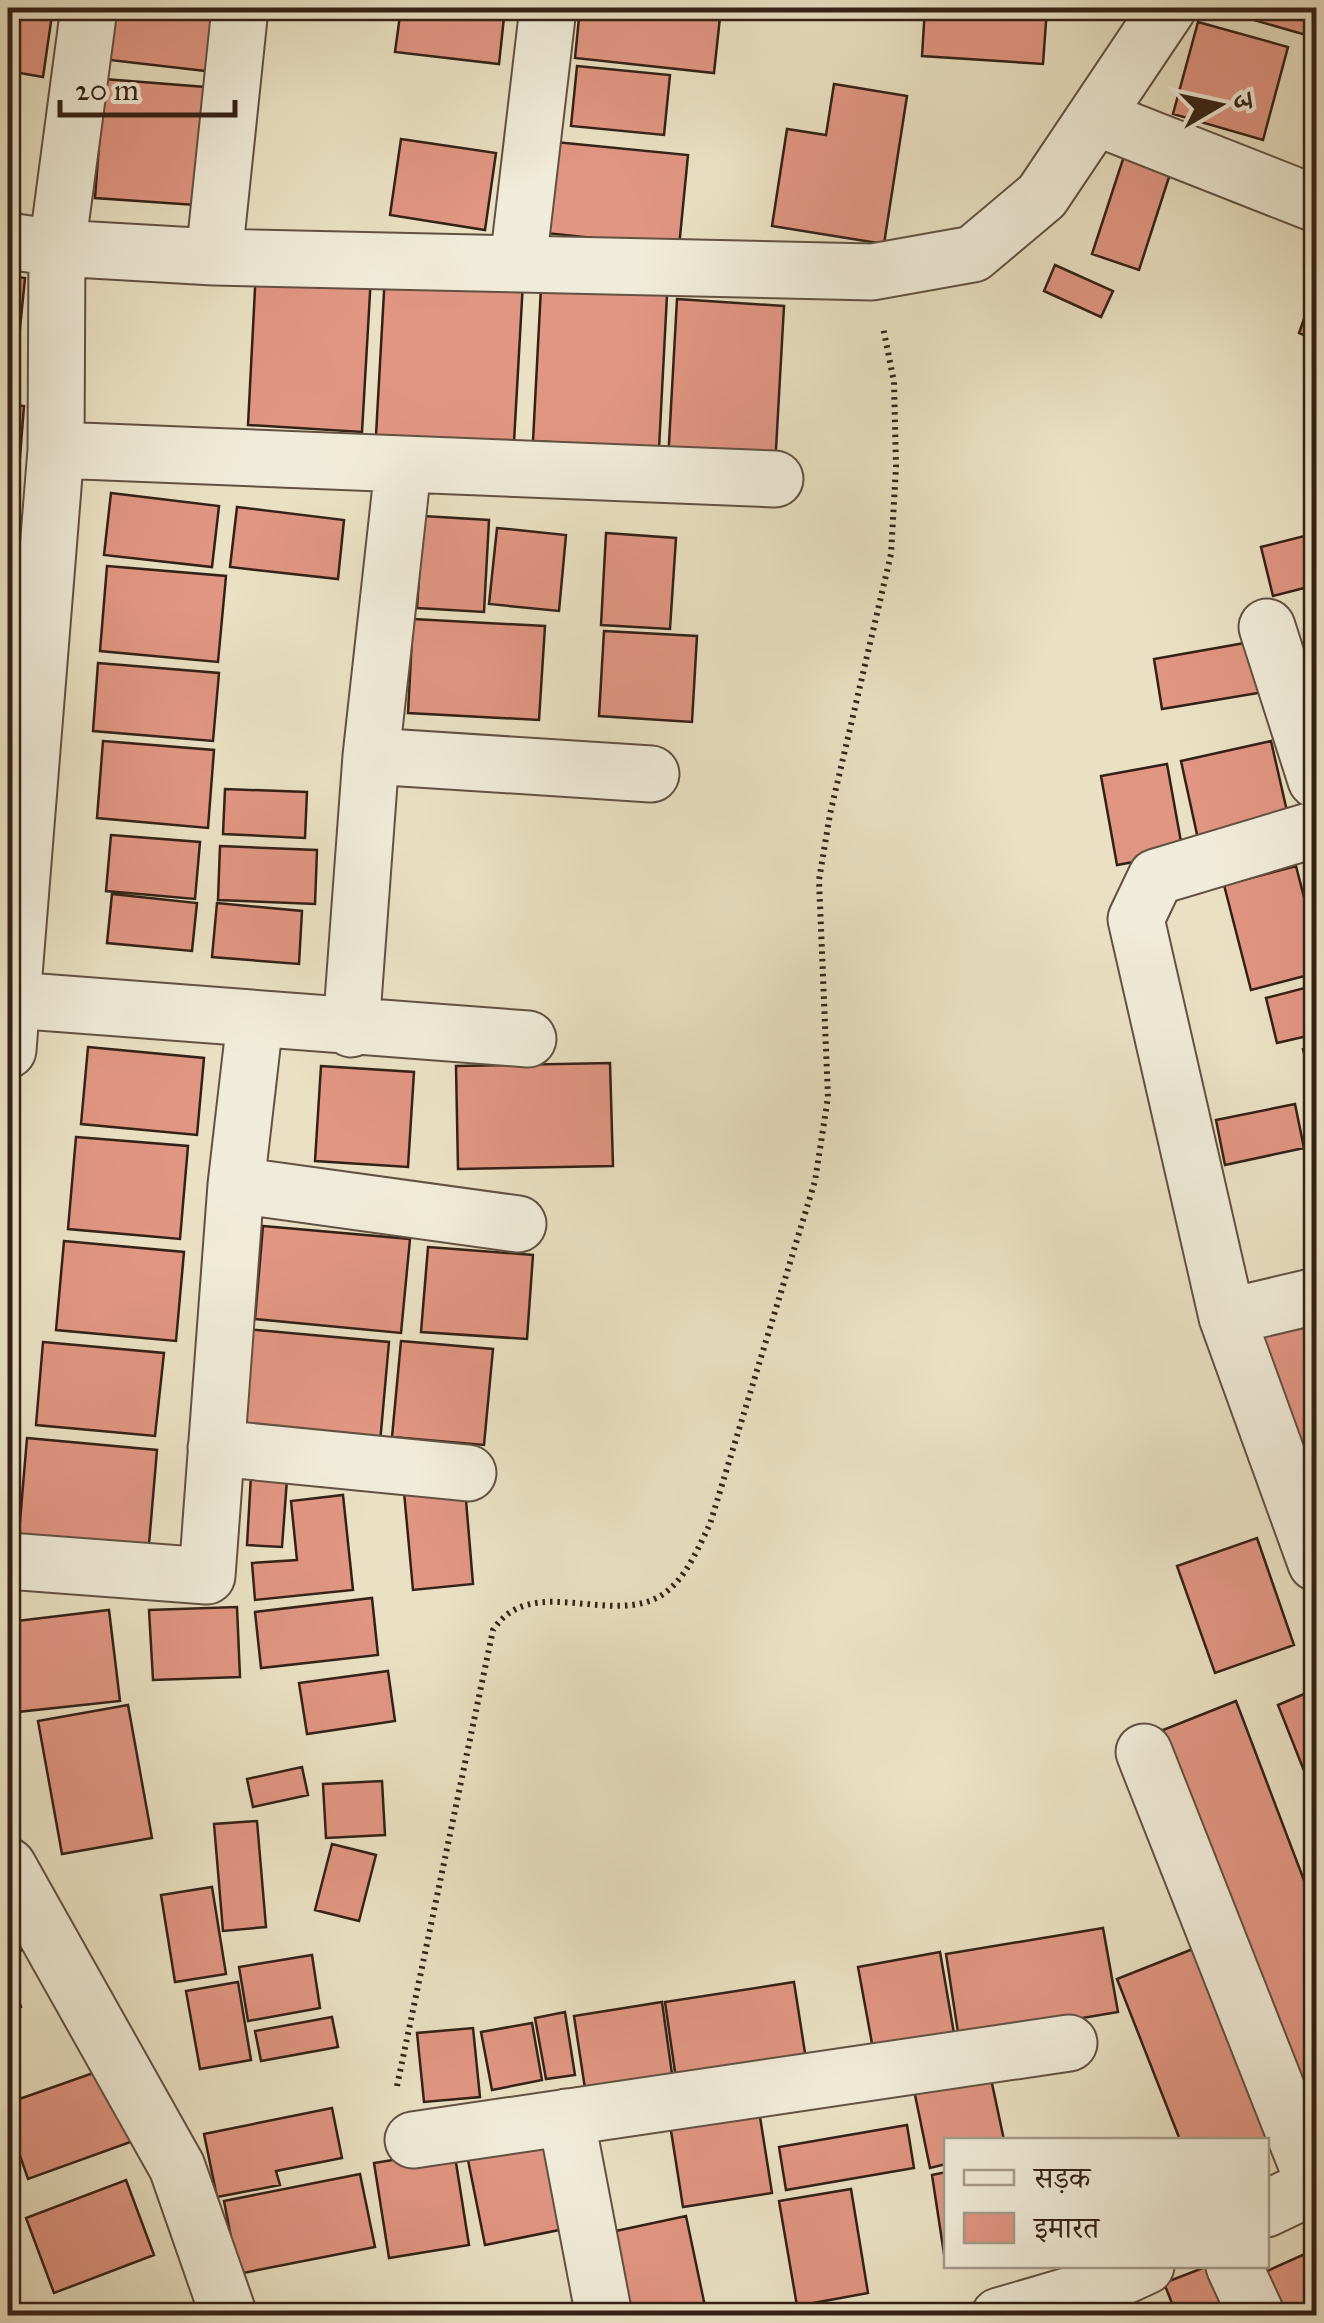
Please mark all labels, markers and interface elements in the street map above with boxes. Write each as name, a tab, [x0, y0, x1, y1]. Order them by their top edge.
scale bar	[60, 55, 235, 117]
north arrow	[1169, 55, 1269, 155]
text: 20 m	[75, 72, 139, 108]
text: उ	[1224, 89, 1262, 113]
legend	[944, 2138, 1269, 2268]
text: सड़क	[1032, 2160, 1092, 2196]
text: इमारत	[1032, 2210, 1101, 2246]

